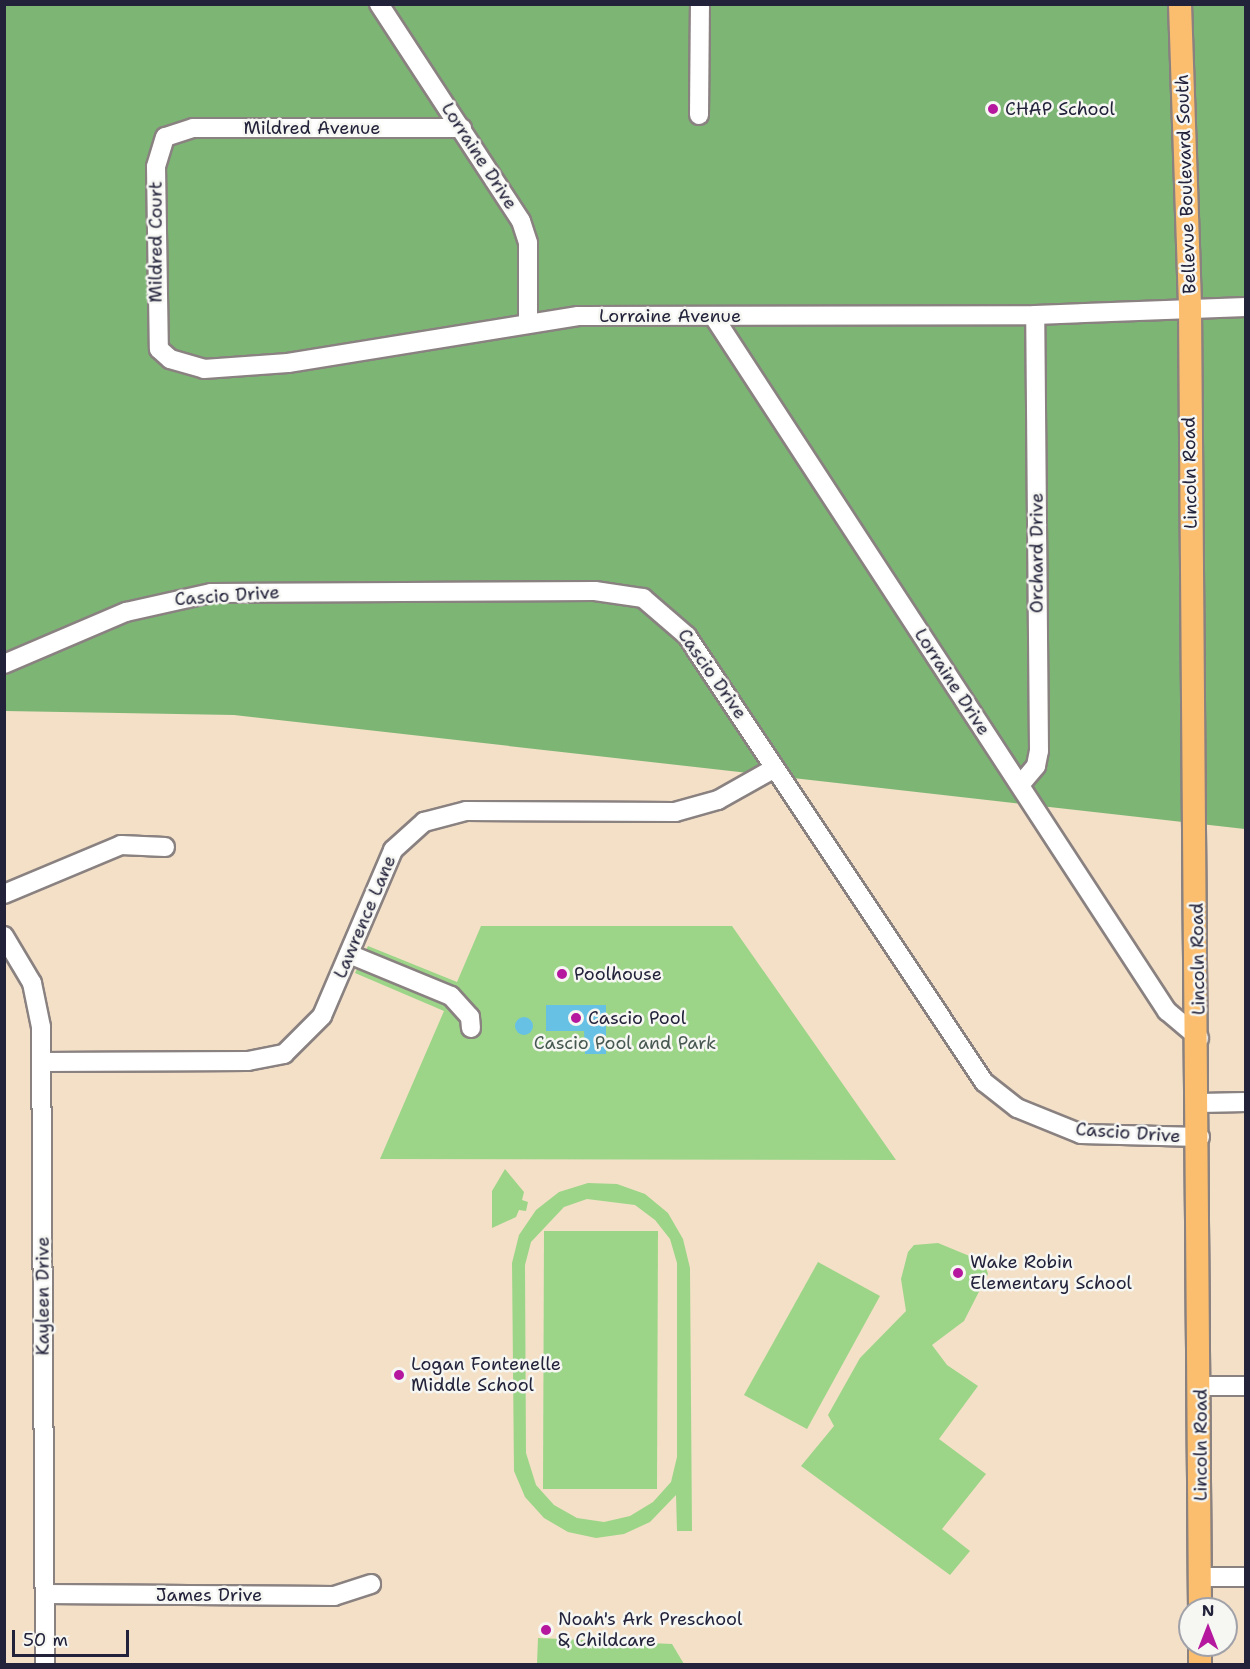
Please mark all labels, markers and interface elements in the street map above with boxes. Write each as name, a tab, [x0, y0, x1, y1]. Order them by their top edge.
street label: Bellevue Boulevard South	[1171, 74, 1201, 294]
place label: CHAP School	[1005, 98, 1115, 120]
street label: Lorraine Drive	[436, 99, 522, 213]
marker: CHAP School	[986, 102, 1000, 116]
street label: Mildred Avenue	[243, 117, 381, 139]
street label: Mildred Court	[145, 181, 167, 303]
street label: Lorraine Avenue	[599, 305, 741, 327]
street label: Lincoln Road	[1178, 417, 1202, 529]
street label: Orchard Drive	[1026, 493, 1048, 613]
street label: Cascio Drive	[174, 582, 280, 610]
street label: Cascio Drive	[673, 625, 751, 723]
street label: Lorraine Drive	[909, 625, 995, 739]
street label: Lawrence Lane	[329, 852, 401, 982]
street label: Lincoln Road	[1186, 903, 1210, 1015]
place label: Poolhouse	[574, 963, 662, 985]
marker: Poolhouse	[555, 967, 569, 981]
place label: Cascio Pool	[588, 1007, 686, 1029]
marker: Cascio Pool	[569, 1011, 583, 1025]
park label: Cascio Pool and Park	[534, 1032, 716, 1054]
street label: Cascio Drive	[1075, 1119, 1181, 1147]
street label: Kayleen Drive	[32, 1236, 54, 1356]
place label: Wake Robin Elementary School	[970, 1252, 1132, 1294]
marker: Wake Robin Elementary School	[951, 1266, 965, 1280]
place label: Logan Fontenelle Middle School	[411, 1354, 561, 1396]
marker: Logan Fontenelle Middle School	[392, 1368, 406, 1382]
street label: Lincoln Road	[1190, 1389, 1212, 1501]
street label: James Drive	[156, 1584, 262, 1606]
north arrow	[1178, 1597, 1238, 1657]
text: N	[1202, 1600, 1214, 1621]
place label: Noah's Ark Preschool & Childcare	[558, 1609, 742, 1652]
scale bar	[15, 1618, 132, 1656]
marker: Noah's Ark Preschool & Childcare	[539, 1623, 553, 1637]
text: 50 m	[23, 1628, 68, 1652]

